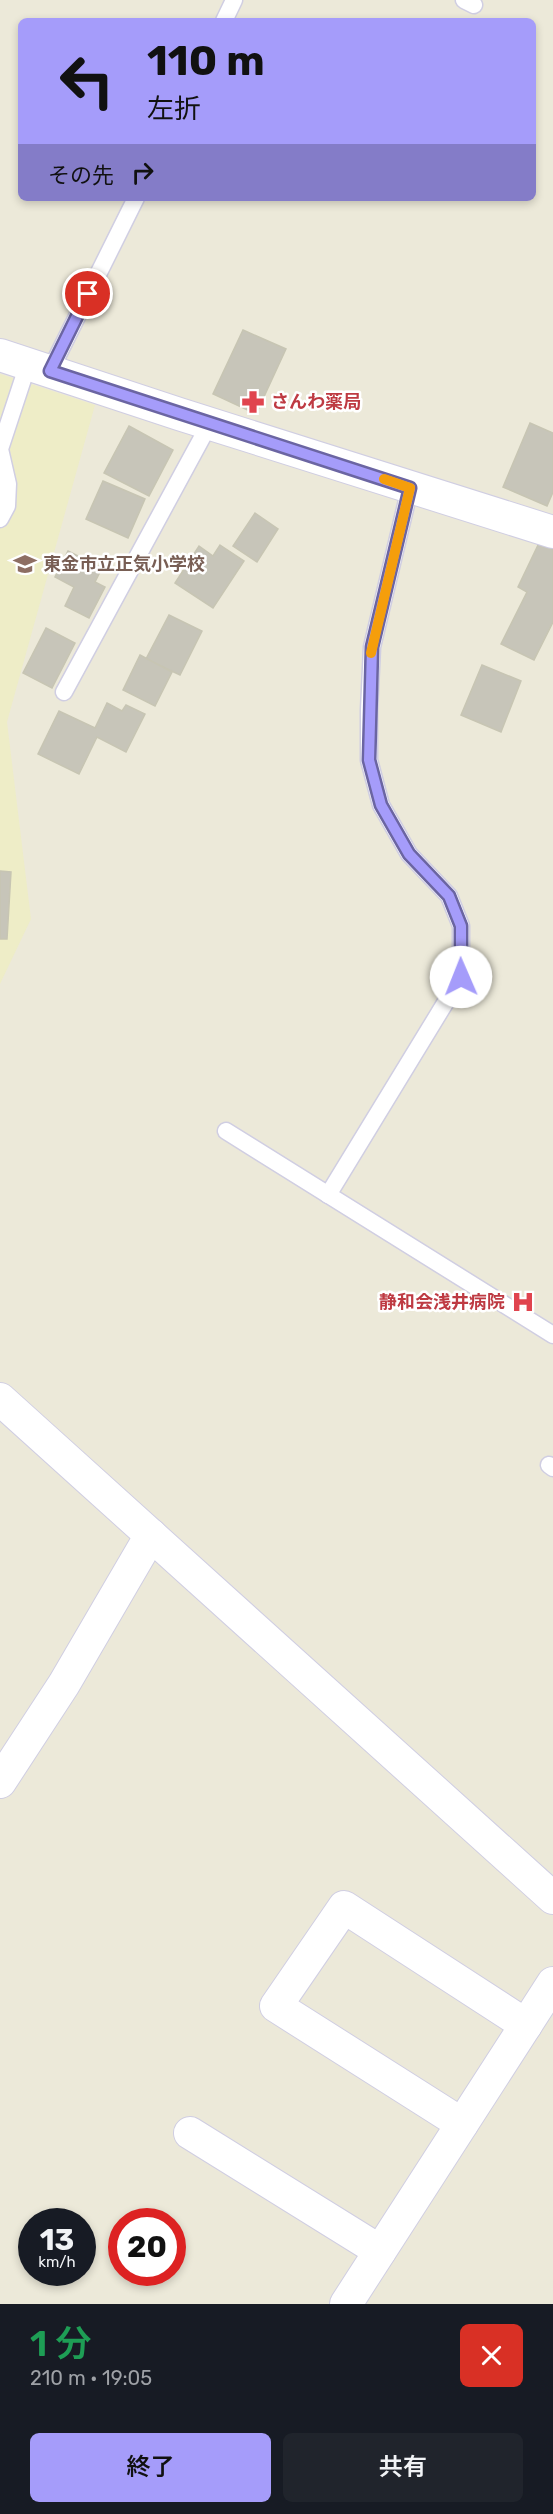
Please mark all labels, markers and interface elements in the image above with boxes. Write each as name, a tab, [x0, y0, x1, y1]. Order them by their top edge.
text: 110 m	[147, 36, 265, 86]
icon: left	[48, 42, 126, 120]
text: 左折	[147, 93, 201, 125]
icon: right	[126, 156, 159, 189]
text: その先	[48, 162, 114, 189]
pin	[62, 268, 113, 319]
icon: arrive	[71, 277, 104, 310]
pharmacy icon: さんわ薬局	[240, 389, 266, 415]
place label: さんわ薬局	[271, 391, 361, 413]
school or university icon: 東金市立正気小学校	[12, 551, 38, 577]
place label: 東金市立正気小学校	[43, 553, 205, 575]
position arrow	[429, 945, 493, 1009]
hospital icon: 静和会浅井病院	[510, 1289, 536, 1315]
place label: 静和会浅井病院	[379, 1291, 505, 1313]
speed limit sign: 20	[108, 2208, 186, 2286]
text: 13	[40, 2222, 74, 2258]
text: km/h	[38, 2253, 76, 2271]
text: 1 分	[30, 2322, 91, 2365]
button: close	[460, 2324, 523, 2387]
text: 210 m · 19:05	[30, 2366, 152, 2390]
button: 終了	[30, 2433, 271, 2502]
button: 共有	[283, 2433, 523, 2502]

